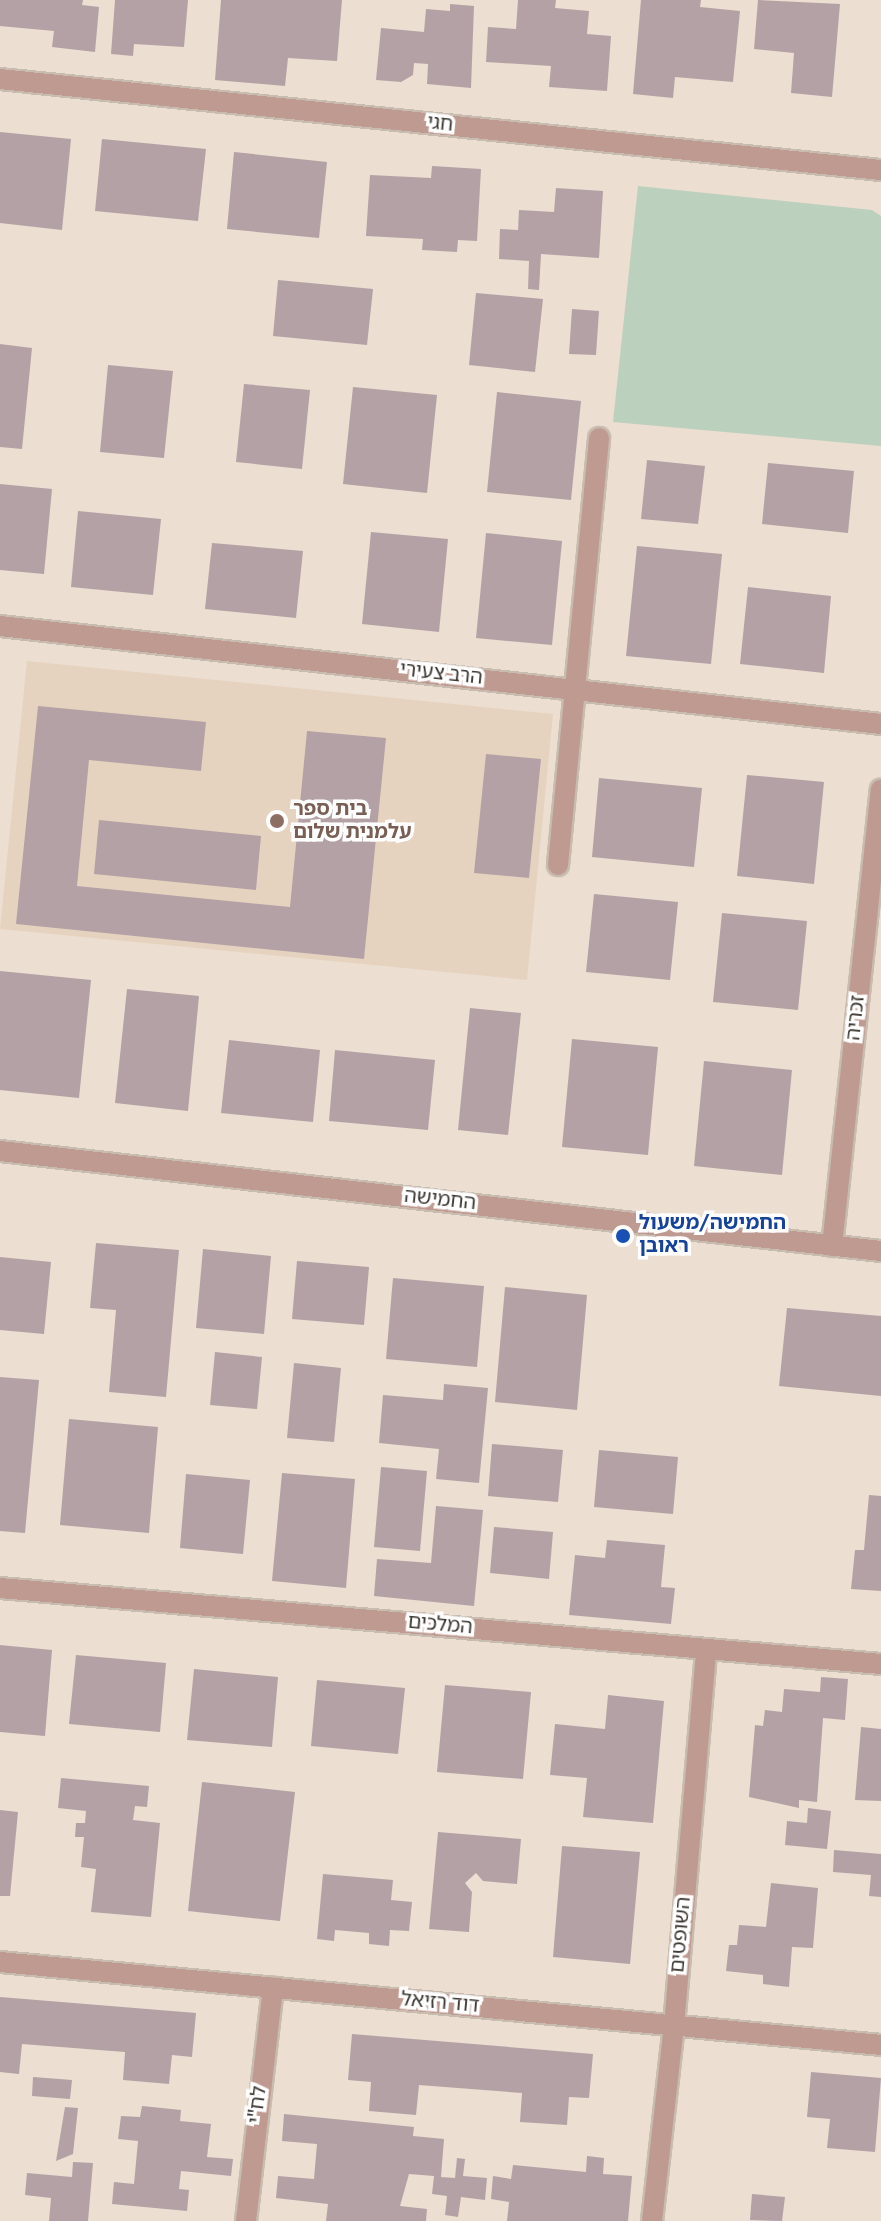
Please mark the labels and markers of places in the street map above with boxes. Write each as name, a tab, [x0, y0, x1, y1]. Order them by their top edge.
place label: בית ספר עלמנית שלום	[293, 798, 412, 845]
marker: בית ספר עלמנית שלום	[268, 812, 286, 830]
place label: החמישה/משעול ראובן	[639, 1212, 786, 1259]
marker: החמישה/משעול ראובן	[614, 1227, 632, 1245]

